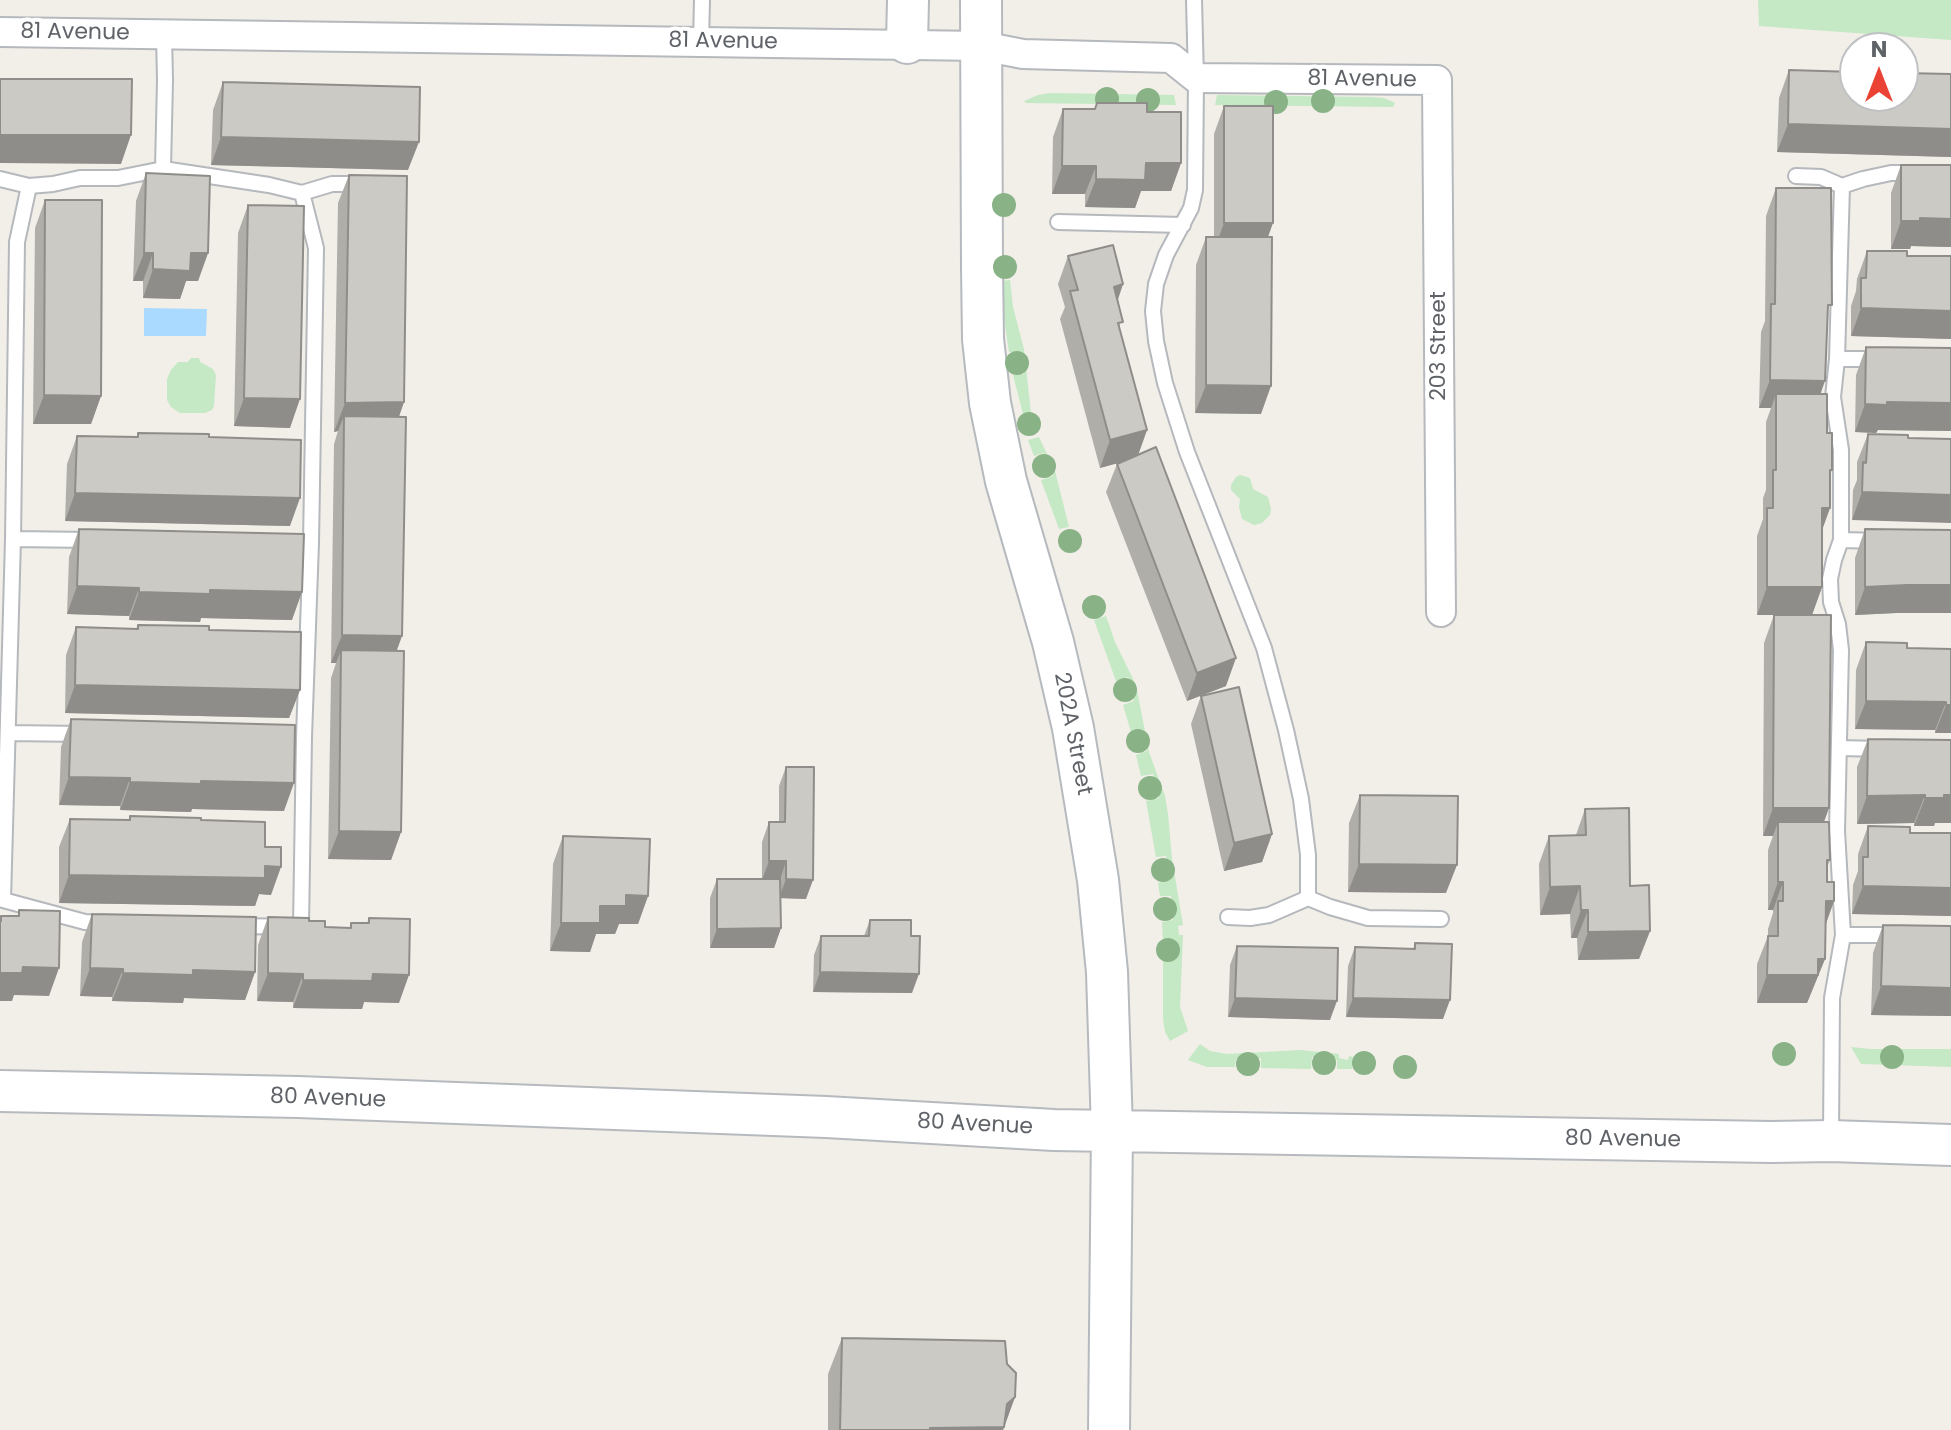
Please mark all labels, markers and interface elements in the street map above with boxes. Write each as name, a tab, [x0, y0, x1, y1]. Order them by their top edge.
street label: 81 Avenue	[20, 19, 130, 47]
street label: 81 Avenue	[668, 28, 778, 56]
north arrow	[1839, 32, 1919, 112]
text: N	[1871, 34, 1887, 65]
street label: 81 Avenue	[1307, 66, 1417, 94]
street label: 203 Street	[1426, 291, 1452, 401]
street label: 202A Street	[1047, 671, 1097, 797]
street label: 80 Avenue	[269, 1084, 387, 1114]
street label: 80 Avenue	[916, 1109, 1034, 1141]
street label: 80 Avenue	[1565, 1126, 1681, 1154]

